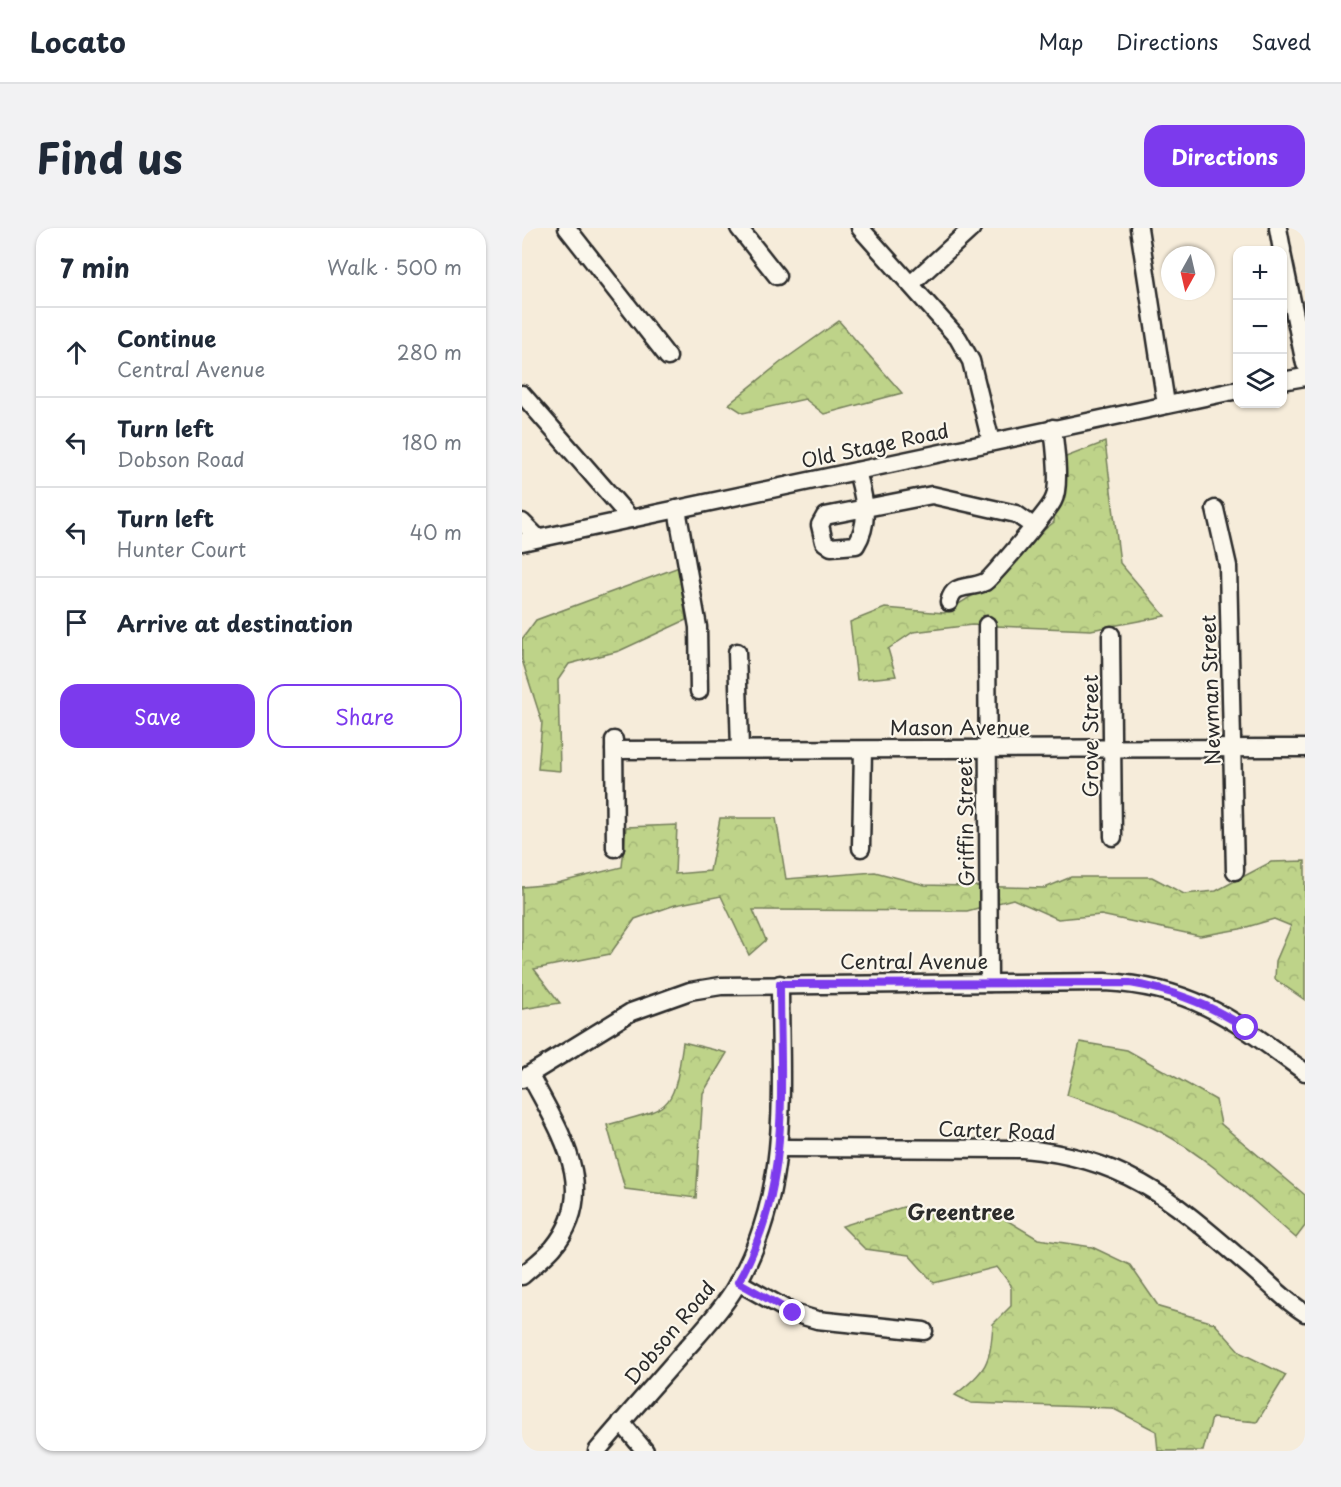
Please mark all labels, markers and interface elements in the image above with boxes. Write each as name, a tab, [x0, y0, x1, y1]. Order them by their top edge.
text: Locato	[30, 20, 126, 63]
text: Map	[1038, 25, 1083, 57]
text: Directions	[1116, 25, 1218, 57]
text: Saved	[1251, 25, 1311, 57]
text: Find us	[36, 125, 183, 188]
button: Directions	[1144, 125, 1305, 187]
north arrow	[1161, 246, 1215, 300]
map controls	[1233, 246, 1287, 408]
button: +	[1233, 246, 1287, 300]
text: 7 min	[60, 248, 130, 287]
text: Walk · 500 m	[327, 252, 462, 282]
button: −	[1233, 300, 1287, 354]
text: Continue	[117, 321, 216, 354]
icon: ahead	[60, 336, 93, 369]
text: 280 m	[397, 337, 462, 367]
text: Central Avenue	[117, 354, 265, 384]
button: layers	[1233, 354, 1287, 408]
text: Turn left	[117, 411, 214, 444]
street label: Old Stage Road	[798, 415, 951, 475]
icon: left	[60, 426, 93, 459]
text: 180 m	[402, 427, 462, 457]
text: Dobson Road	[117, 444, 245, 474]
text: Turn left	[117, 501, 214, 534]
icon: left	[60, 516, 93, 549]
text: 40 m	[410, 517, 462, 547]
text: Hunter Court	[117, 534, 246, 564]
icon: arrive	[60, 606, 93, 639]
text: Arrive at destination	[117, 606, 353, 639]
street label: Newman Street	[1192, 614, 1228, 766]
street label: Grove Street	[1075, 674, 1105, 798]
button: Save	[60, 684, 255, 748]
button: Share	[267, 684, 462, 748]
street label: Mason Avenue	[890, 712, 1030, 742]
street label: Griffin Street	[949, 757, 981, 887]
street label: Central Avenue	[840, 946, 988, 976]
route start	[1232, 1014, 1258, 1040]
street label: Carter Road	[938, 1113, 1056, 1147]
district label: Greentree	[907, 1195, 1015, 1227]
street label: Dobson Road	[617, 1274, 722, 1391]
route end	[779, 1299, 805, 1325]

